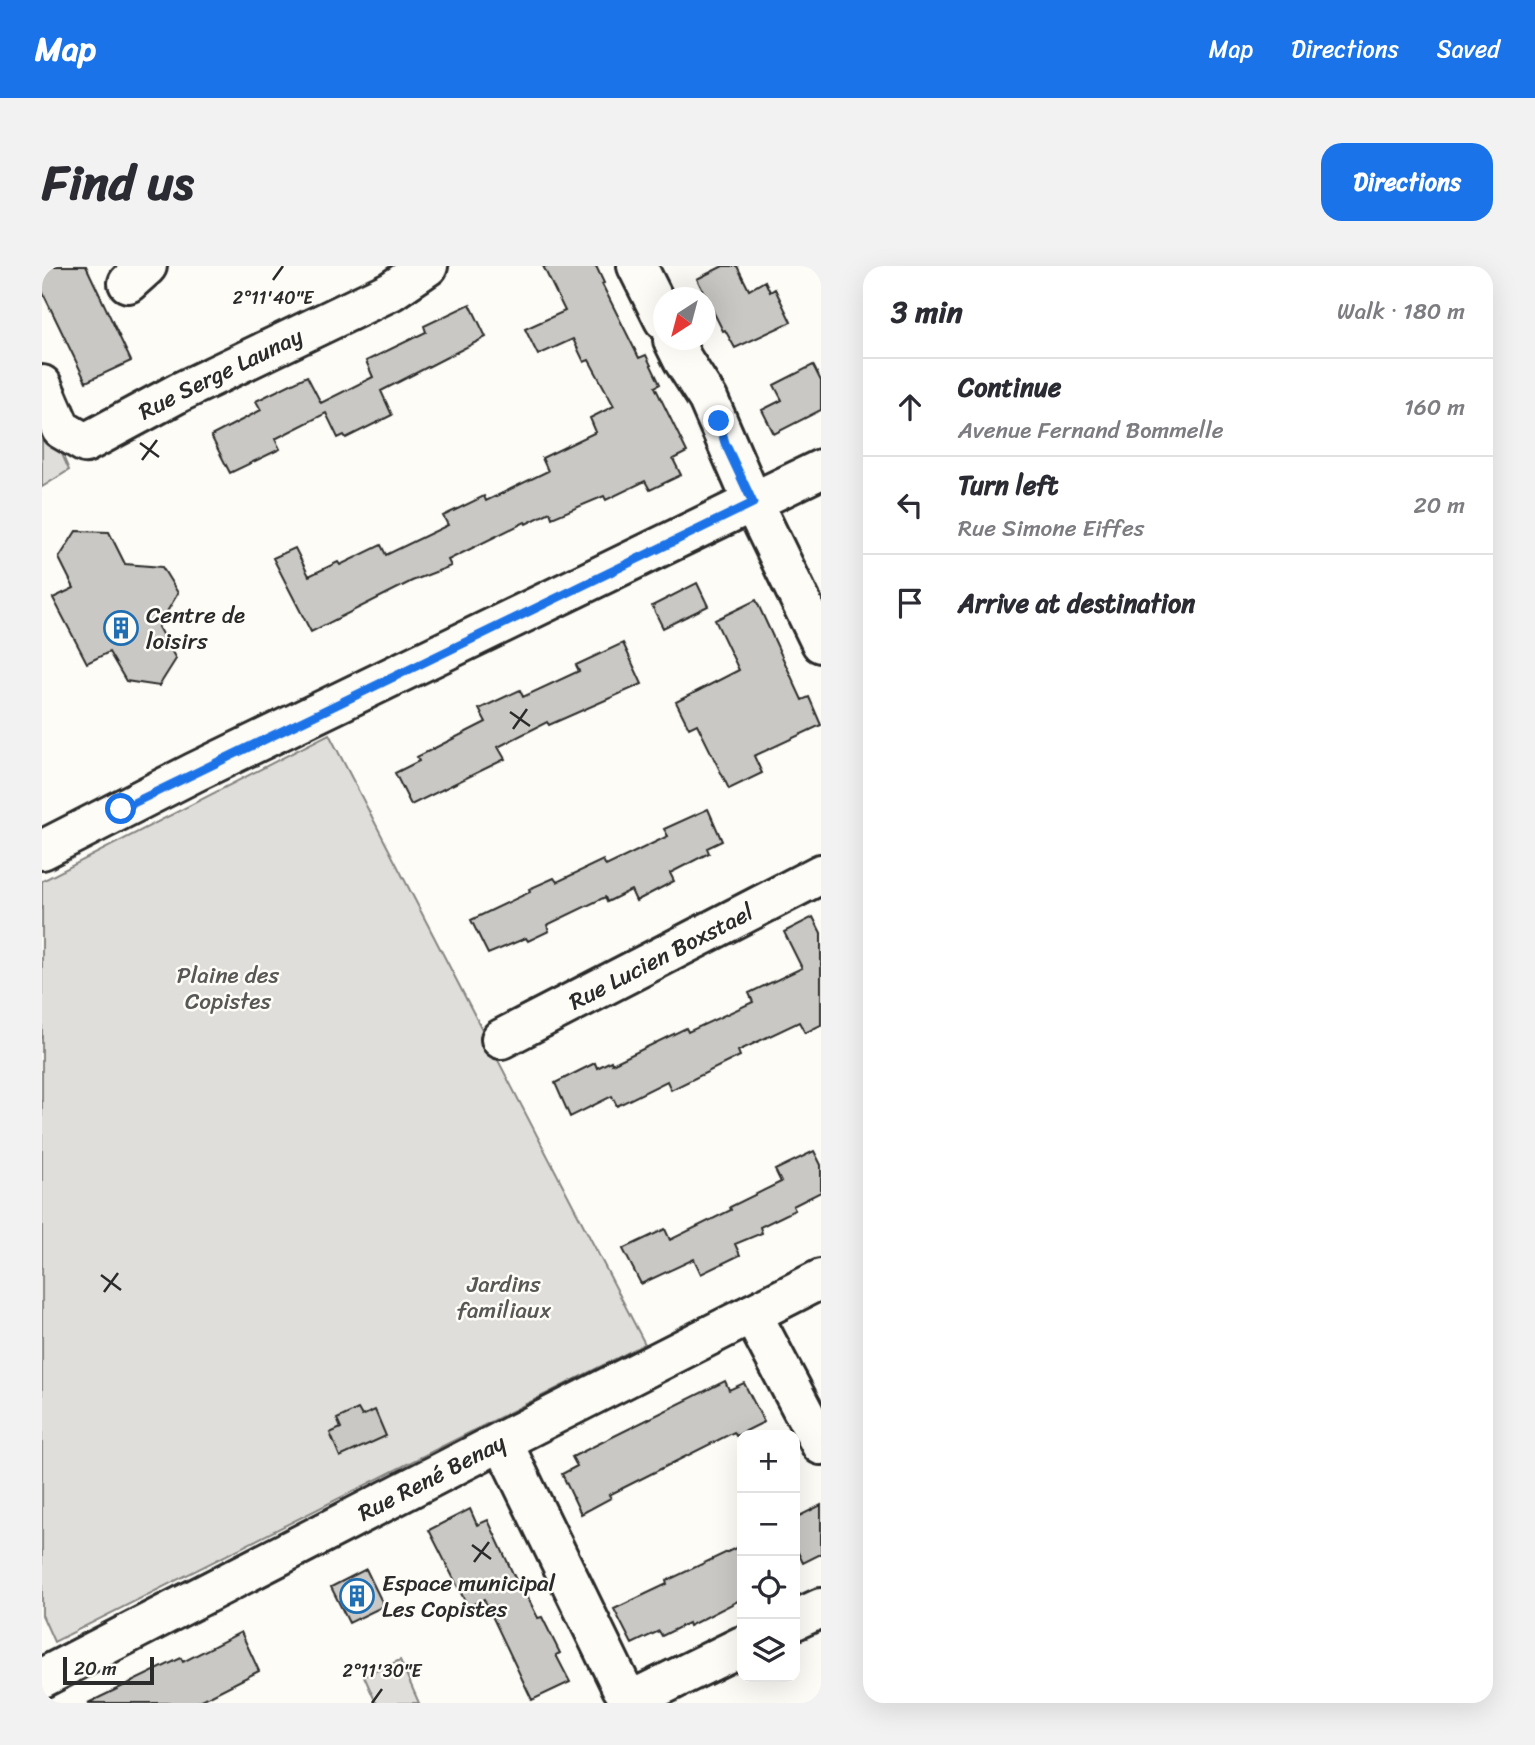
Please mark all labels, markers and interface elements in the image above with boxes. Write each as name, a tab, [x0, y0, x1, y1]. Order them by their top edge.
text: Map	[35, 20, 96, 78]
text: Map	[1209, 28, 1253, 70]
text: Directions	[1291, 28, 1399, 70]
text: Saved	[1437, 28, 1500, 70]
text: Find us	[42, 139, 194, 226]
button: Directions	[1321, 143, 1493, 221]
text: 2°11'40"E	[233, 282, 314, 314]
text: 3 min	[891, 285, 963, 339]
north arrow	[653, 287, 716, 350]
text: Walk · 180 m	[1337, 291, 1465, 332]
street label: Rue Serge Launay	[131, 316, 310, 431]
text: Continue	[958, 364, 1061, 410]
text: 160 m	[1404, 387, 1465, 428]
icon: ahead	[891, 388, 929, 426]
route end	[703, 405, 734, 436]
text: Avenue Fernand Bommelle	[958, 410, 1224, 451]
text: Turn left	[958, 462, 1058, 508]
text: 20 m	[1414, 485, 1465, 526]
icon: left	[891, 486, 929, 524]
text: Rue Simone Eiffes	[958, 508, 1144, 549]
text: Arrive at destination	[958, 580, 1195, 626]
icon: arrive	[891, 584, 929, 622]
place label: Centre de loisirs	[146, 595, 245, 662]
building icon: Centre de loisirs	[102, 609, 140, 647]
route start	[105, 793, 136, 824]
street label: Rue Lucien Boxstael	[561, 891, 761, 1021]
park label: Plaine des Copistes	[177, 955, 280, 1022]
park label: Jardins familiaux	[457, 1264, 551, 1331]
street label: Rue René Benay	[350, 1422, 513, 1533]
map controls	[737, 1430, 800, 1682]
button: +	[737, 1430, 800, 1493]
button: −	[737, 1493, 800, 1556]
button: locate	[737, 1556, 800, 1619]
place label: Espace municipal Les Copistes	[382, 1563, 556, 1630]
building icon: Espace municipal Les Copistes	[338, 1577, 376, 1615]
button: layers	[737, 1619, 800, 1682]
text: 20 m	[74, 1652, 117, 1685]
scale bar	[63, 1654, 154, 1686]
text: 2°11'30"E	[343, 1655, 422, 1687]

